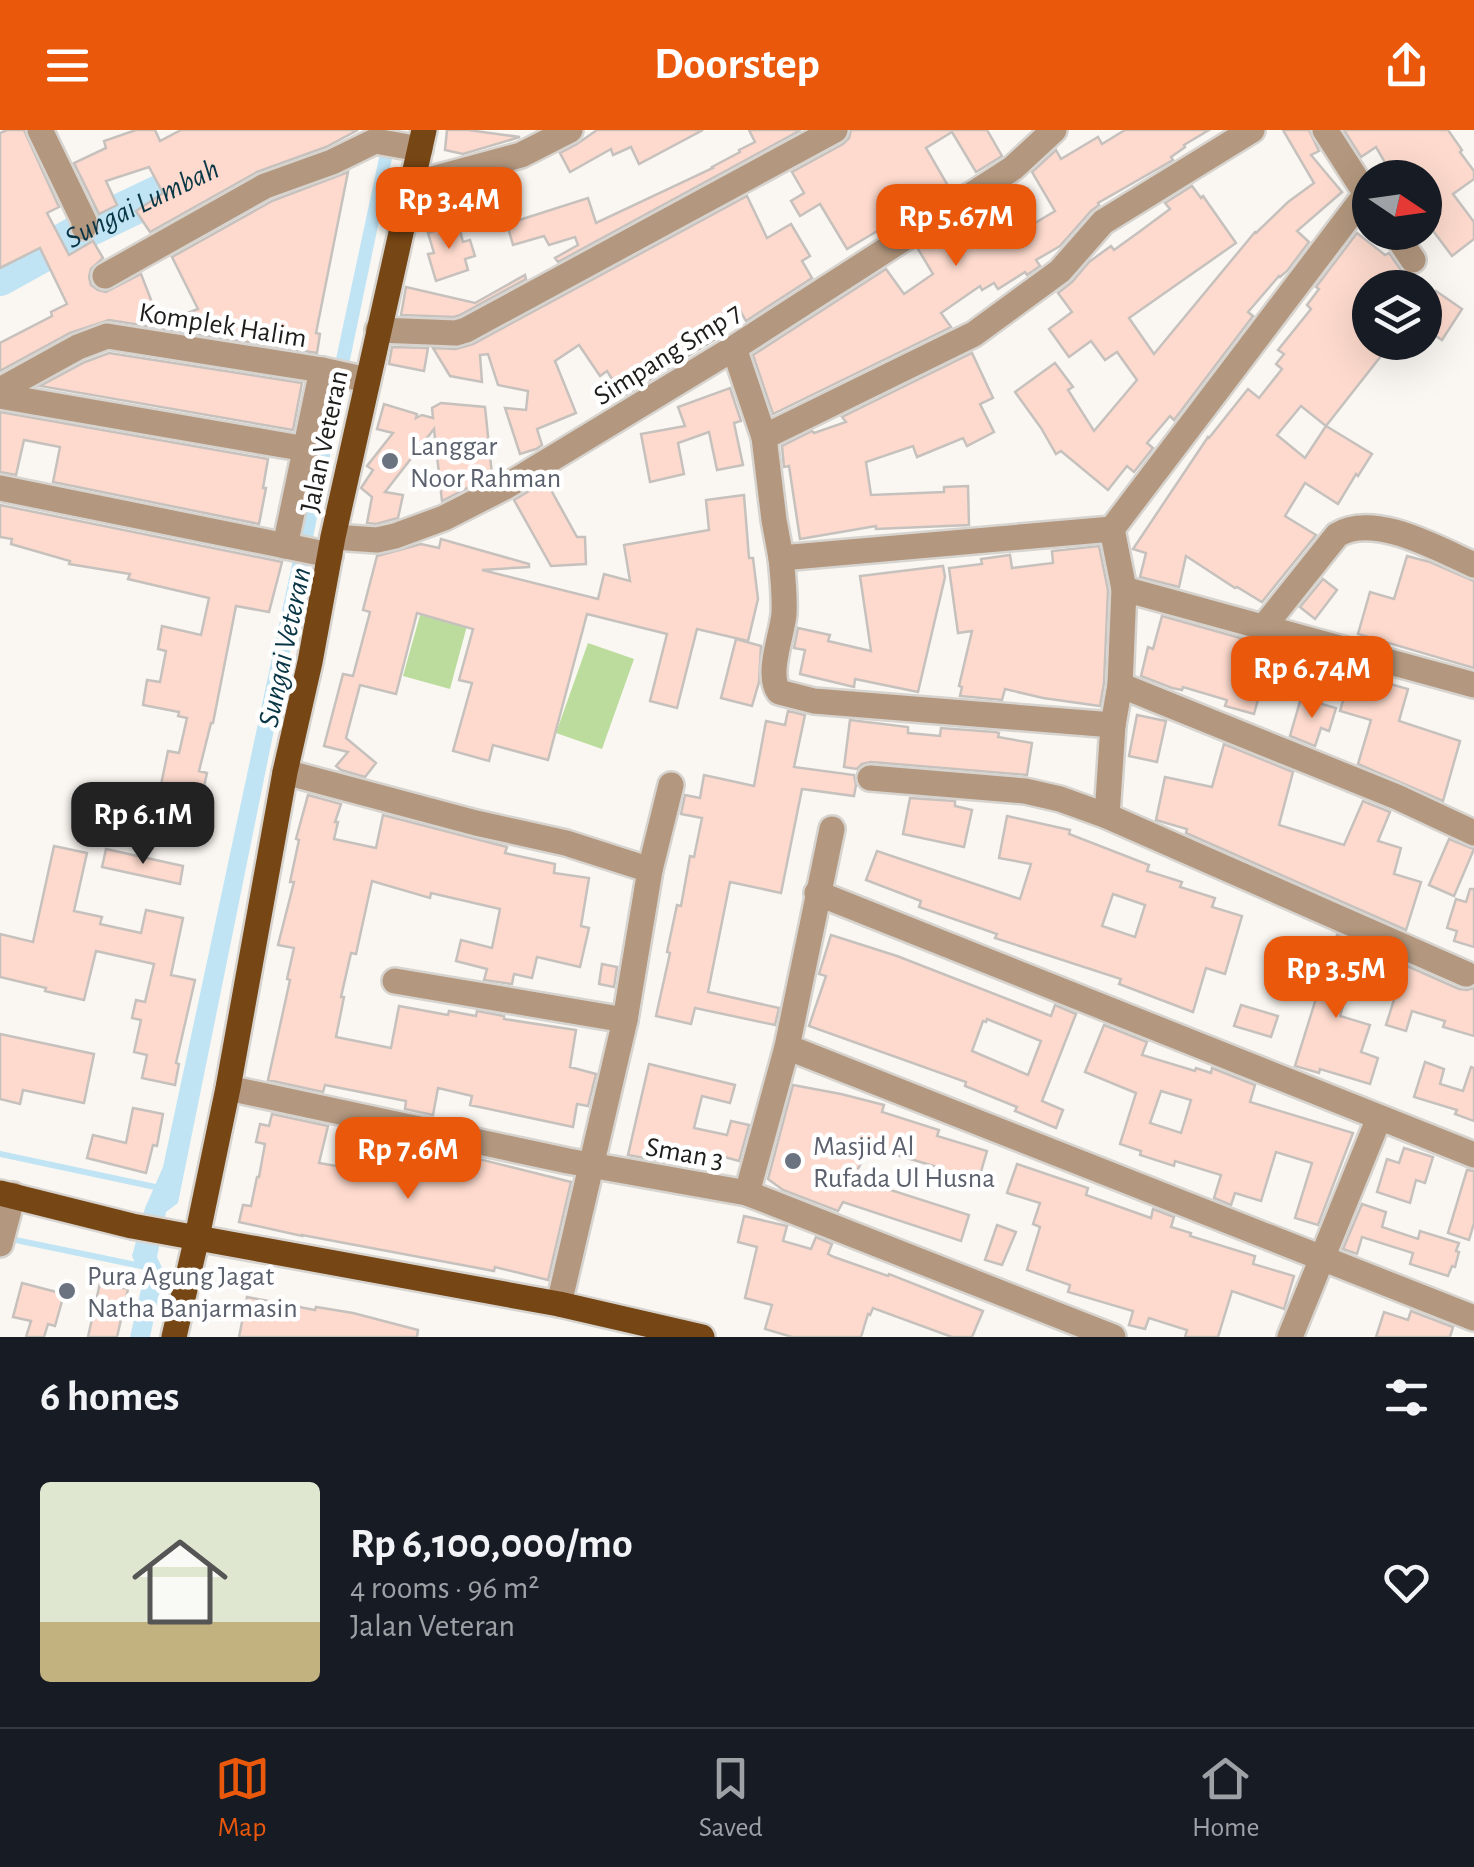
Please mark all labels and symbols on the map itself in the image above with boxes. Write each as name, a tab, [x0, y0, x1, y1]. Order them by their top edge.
water label: Sungai Lumbah	[60, 154, 224, 254]
north arrow	[1352, 160, 1442, 250]
pin: Rp 3.4M	[357, 167, 541, 252]
pin: Rp 5.67M	[853, 184, 1059, 269]
street label: Simpang Smp 7	[589, 298, 747, 411]
street label: Komplek Halim	[137, 299, 309, 353]
street label: Jalan Veteran	[296, 368, 354, 515]
place label: Langgar Noor Rahman	[410, 433, 561, 493]
marker: Langgar Noor Rahman	[379, 450, 401, 472]
water label: Sungai Veteran	[253, 565, 317, 730]
pin: Rp 6.74M	[1209, 636, 1415, 721]
pin: Rp 6.1M	[51, 782, 235, 867]
pin: Rp 3.5M	[1244, 936, 1428, 1021]
pin: Rp 7.6M	[316, 1117, 500, 1202]
street label: Sman 3	[644, 1133, 726, 1175]
place label: Masjid Al Rufada Ul Husna	[813, 1133, 995, 1193]
marker: Masjid Al Rufada Ul Husna	[782, 1150, 804, 1172]
place label: Pura Agung Jagat Natha Banjarmasin	[87, 1263, 298, 1323]
marker: Pura Agung Jagat Natha Banjarmasin	[56, 1280, 78, 1302]

